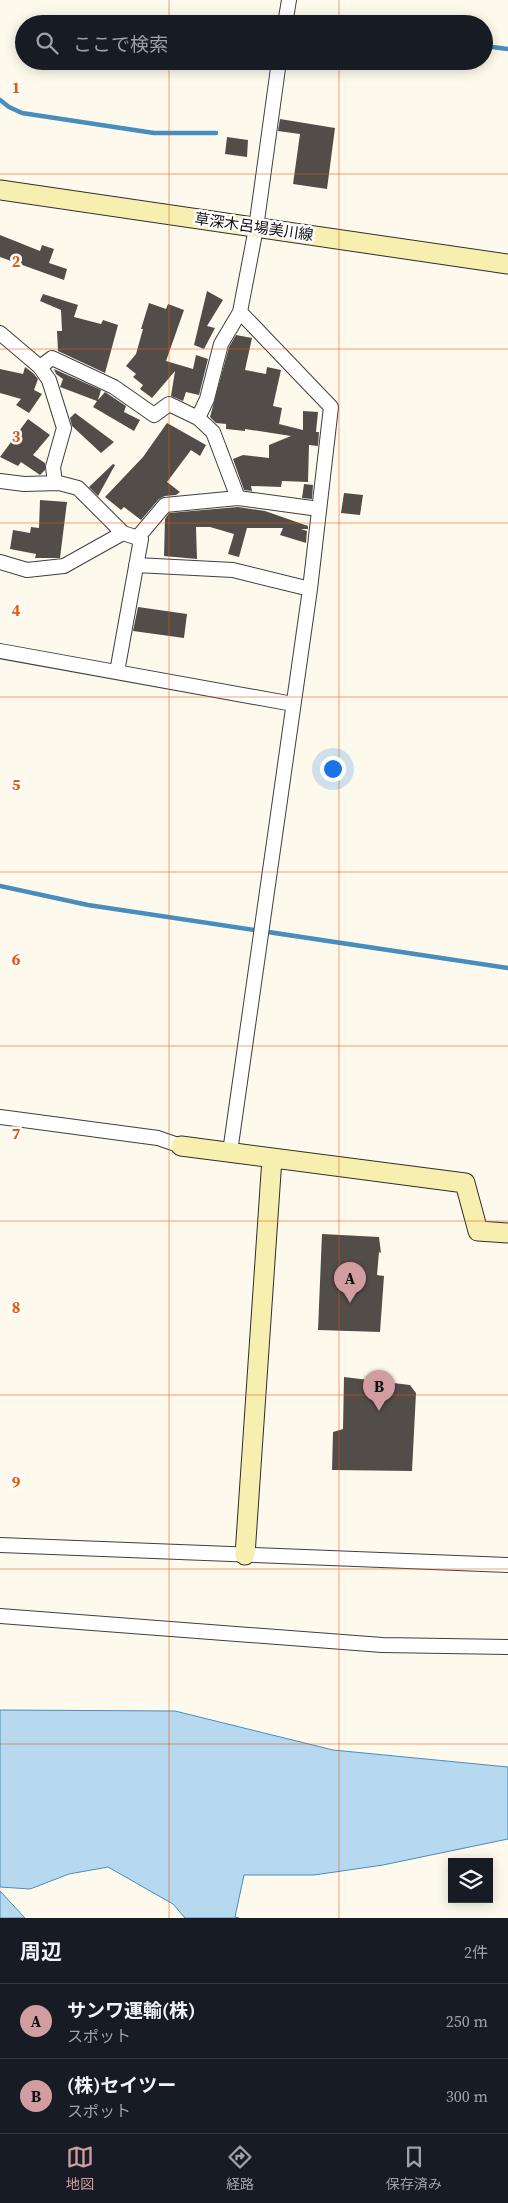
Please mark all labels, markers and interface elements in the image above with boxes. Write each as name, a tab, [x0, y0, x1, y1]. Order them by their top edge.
search box	[15, 15, 493, 70]
icon: search	[33, 29, 61, 57]
text: ここで検索	[73, 31, 168, 57]
text: 1	[12, 76, 20, 98]
street label: 草深木呂場美川線	[193, 208, 315, 245]
text: 2	[12, 250, 21, 272]
text: 3	[12, 425, 21, 447]
text: 4	[12, 599, 21, 621]
your location	[320, 756, 346, 782]
text: 5	[12, 773, 21, 795]
text: 6	[12, 948, 21, 970]
text: 7	[12, 1122, 21, 1144]
pin: A	[334, 1262, 366, 1303]
text: 8	[12, 1296, 20, 1318]
pin: B	[363, 1370, 395, 1411]
text: 9	[12, 1471, 21, 1493]
map controls	[448, 1858, 493, 1903]
button: layers	[448, 1858, 493, 1903]
text: 周辺	[20, 1937, 62, 1966]
text: 2件	[464, 1941, 488, 1963]
text: サンワ運輸(株)	[67, 1997, 195, 2023]
text: A	[31, 2010, 41, 2032]
text: 250 m	[446, 2010, 488, 2032]
text: スポット	[67, 2025, 131, 2047]
text: (株)セイツー	[67, 2072, 176, 2098]
text: B	[31, 2085, 41, 2107]
text: 300 m	[446, 2085, 488, 2107]
text: スポット	[67, 2100, 131, 2122]
tab: 地図	[66, 2143, 94, 2194]
tab: 経路	[226, 2143, 254, 2194]
tab: 保存済み	[386, 2143, 442, 2194]

